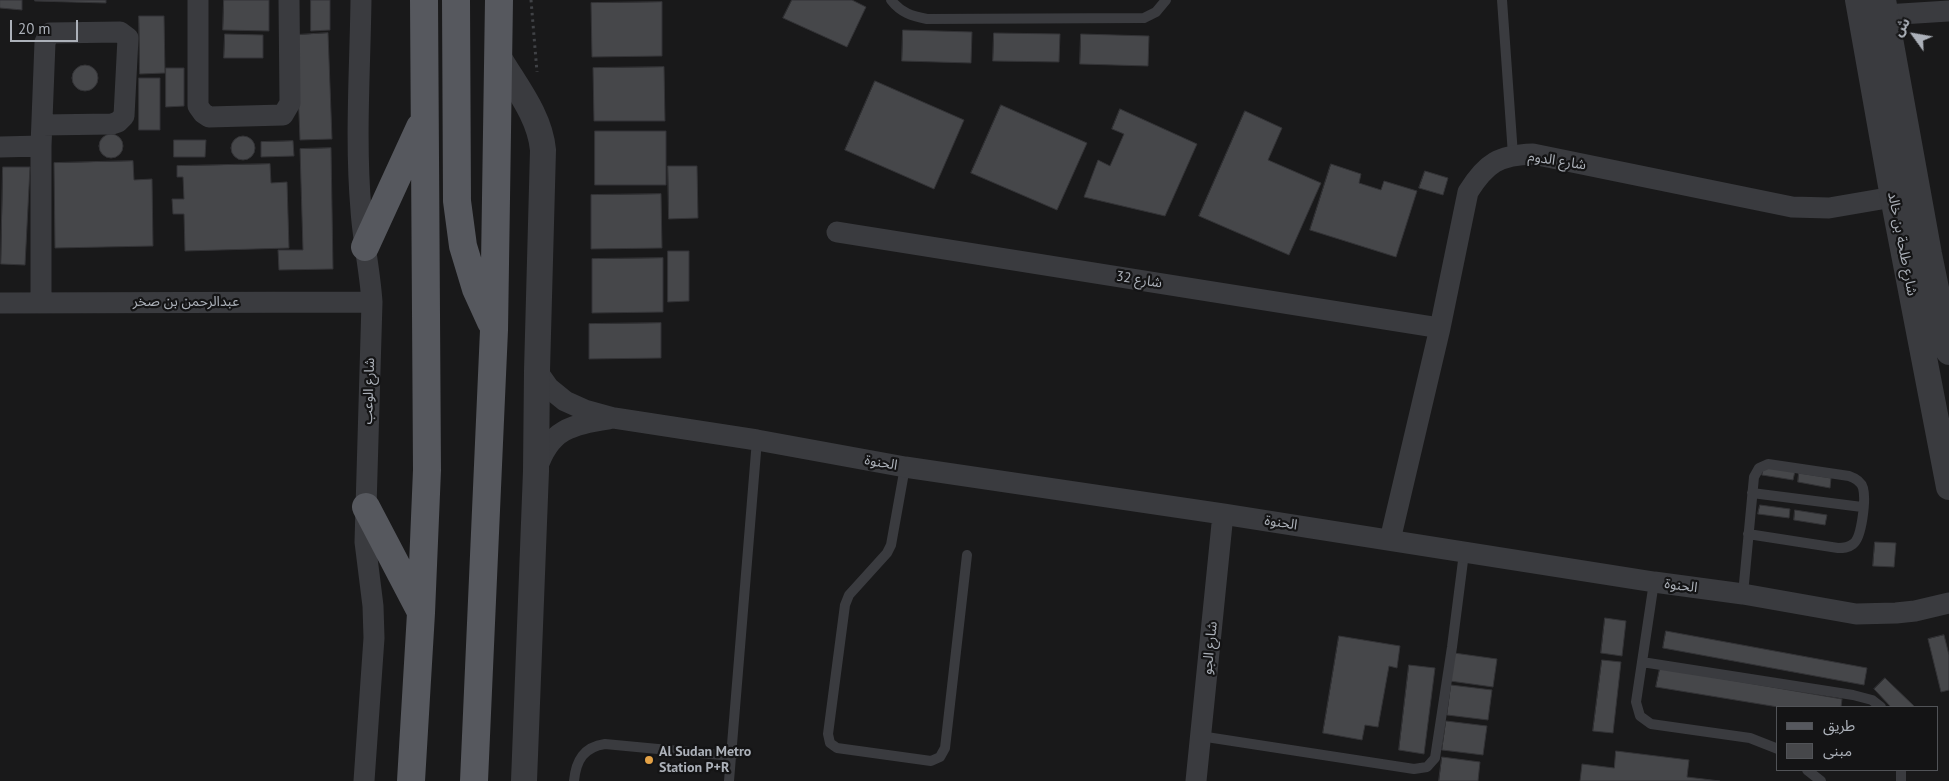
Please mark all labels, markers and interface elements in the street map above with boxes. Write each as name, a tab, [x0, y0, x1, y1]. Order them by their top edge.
scale bar	[12, 10, 80, 42]
north arrow	[1889, 10, 1939, 60]
text: ش	[1889, 14, 1914, 40]
text: 20 m	[18, 19, 51, 38]
street label: شارع الدوم	[1527, 148, 1587, 174]
street label: شارع طلحة بن خالد	[1884, 191, 1920, 297]
street label: شارع 32	[1115, 268, 1163, 292]
street label: عبدالرحمن بن صخر	[133, 294, 239, 310]
street label: شارع الوعب	[359, 357, 379, 425]
street label: الحنوة	[863, 452, 899, 474]
street label: الحنوة	[1263, 512, 1299, 534]
street label: الحنوة	[1664, 575, 1698, 597]
street label: شارع الجو	[1199, 621, 1221, 675]
legend	[1776, 706, 1939, 771]
text: طريق	[1823, 716, 1855, 735]
text: مبنى	[1823, 741, 1852, 760]
place label: Al Sudan Metro Station P+R	[659, 744, 751, 776]
marker: Al Sudan Metro Station P+R	[643, 754, 655, 766]

